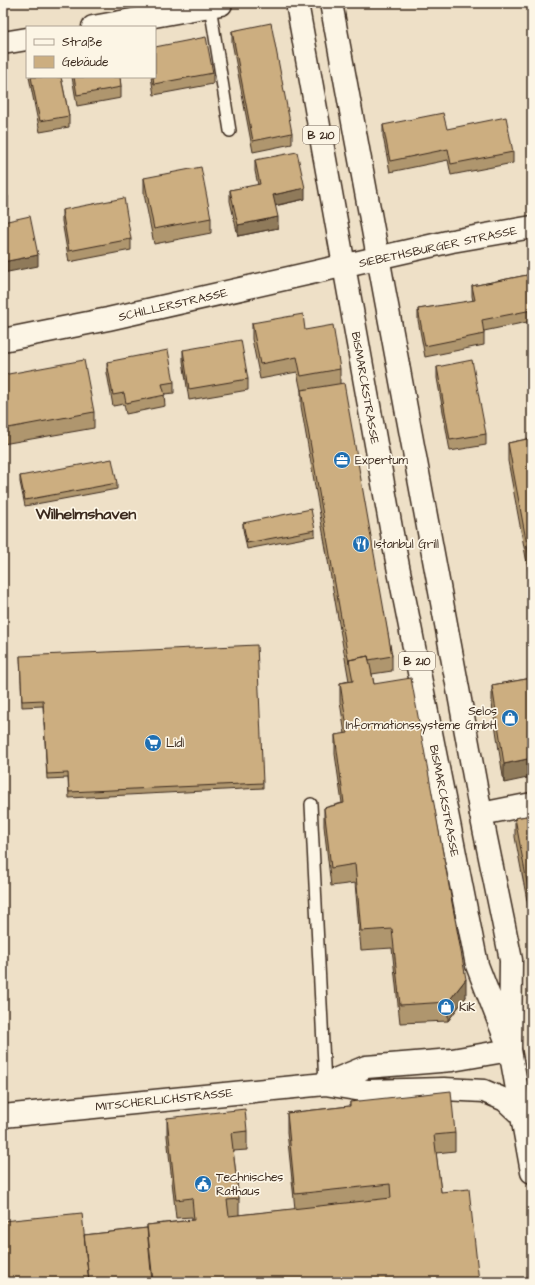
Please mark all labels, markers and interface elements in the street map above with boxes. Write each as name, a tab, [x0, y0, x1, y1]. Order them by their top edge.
legend	[26, 26, 156, 78]
text: Straße	[62, 34, 103, 51]
text: Gebäude	[62, 54, 109, 71]
road number: B 210	[303, 126, 339, 144]
street label: SIEBETHSBURGER STRASSE	[357, 222, 519, 272]
street label: SCHILLERSTRASSE	[117, 284, 229, 326]
street label: BISMARCKSTRASSE	[347, 330, 383, 446]
office icon: Expertum	[332, 450, 352, 470]
place label: Expertum	[355, 452, 408, 469]
district label: Wilhelmshaven	[35, 503, 136, 525]
restaurant icon: Istanbul Grill	[351, 534, 371, 554]
place label: Istanbul Grill	[374, 536, 439, 553]
road number: B 210	[399, 652, 435, 670]
place label: Selos Informationssysteme GmbH	[346, 703, 497, 735]
shop icon: Selos Informationssysteme GmbH	[500, 708, 520, 728]
supermarket icon: Lidl	[143, 733, 163, 753]
place label: Lidl	[166, 735, 184, 752]
street label: BISMARCKSTRASSE	[425, 743, 463, 859]
shop icon: KiK	[436, 997, 456, 1017]
place label: KiK	[459, 999, 476, 1016]
street label: MITSCHERLICHSTRASSE	[94, 1084, 234, 1116]
place label: Technisches Rathaus	[216, 1169, 283, 1200]
public building icon: Technisches Rathaus	[193, 1174, 213, 1194]

